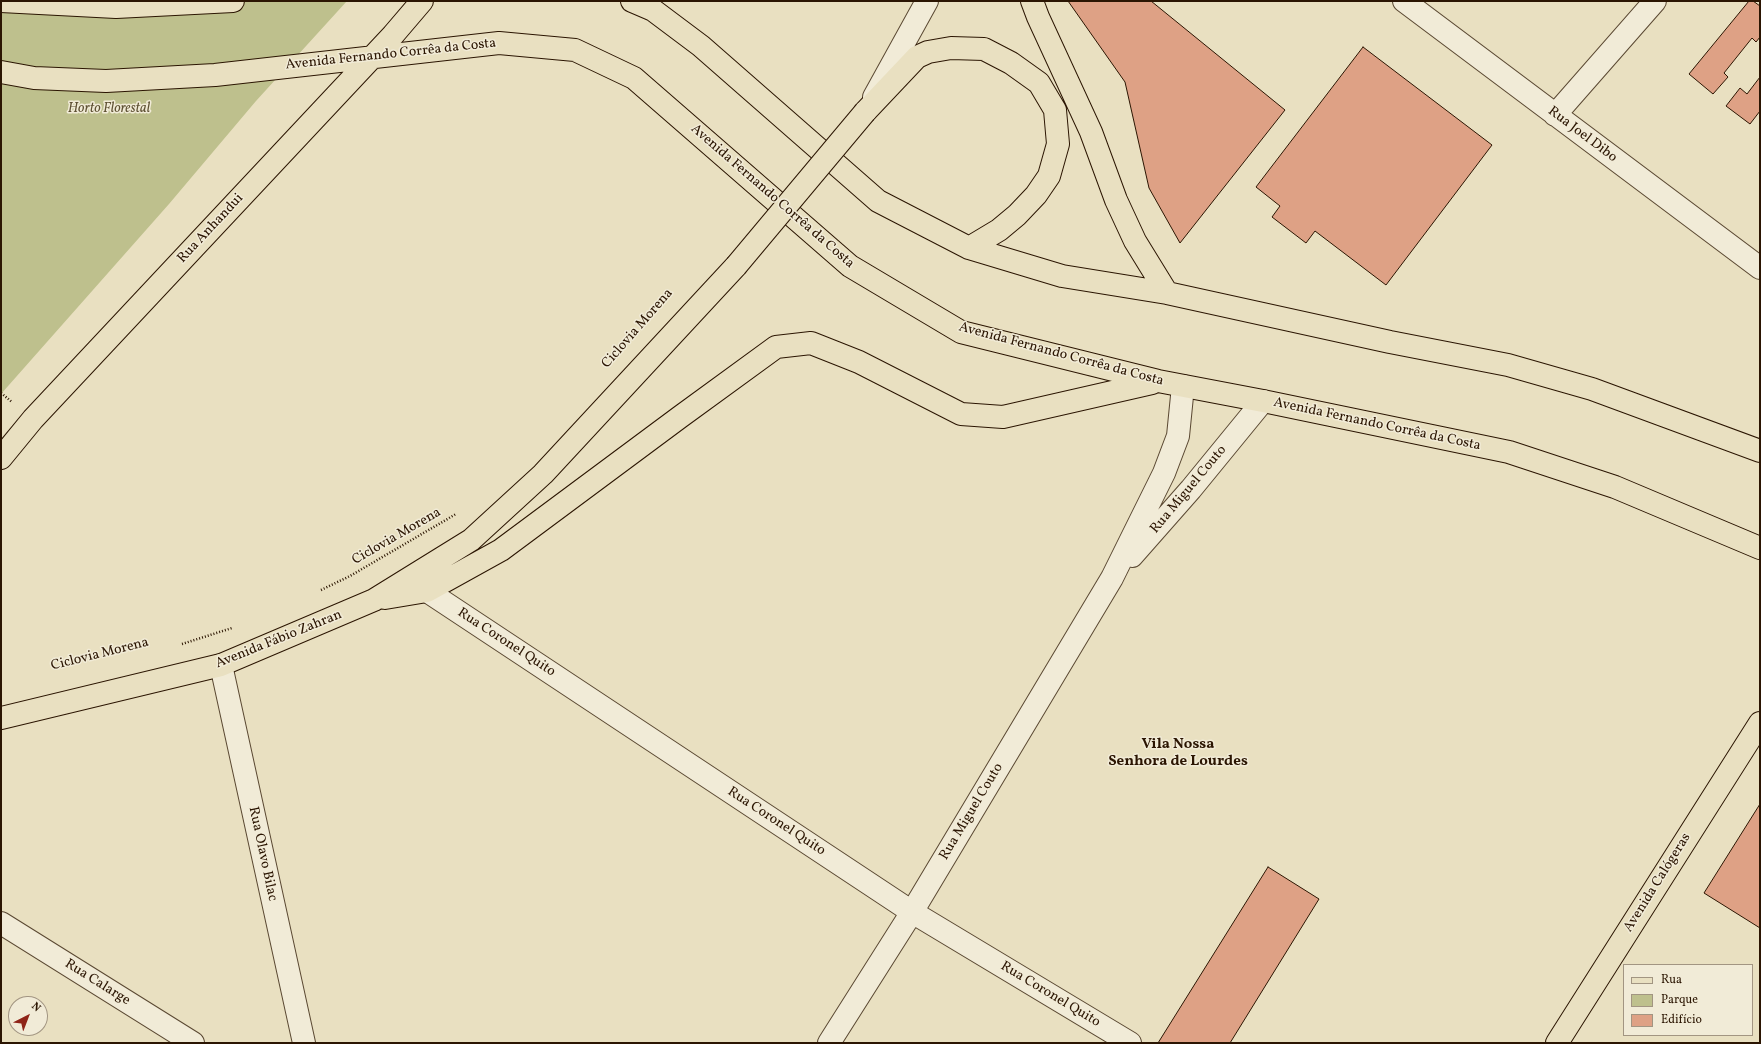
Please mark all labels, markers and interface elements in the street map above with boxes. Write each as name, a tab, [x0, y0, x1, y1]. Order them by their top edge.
street label: Avenida Fernando Corrêa da Costa	[285, 36, 497, 74]
park label: Horto Florestal	[68, 101, 150, 117]
street label: Rua Joel Dibo	[1544, 103, 1620, 167]
street label: Avenida Fernando Corrêa da Costa	[687, 121, 857, 273]
street label: Rua Anhandui	[174, 191, 248, 267]
street label: Ciclovia Morena	[599, 286, 677, 372]
street label: Avenida Fernando Corrêa da Costa	[957, 320, 1165, 390]
street label: Avenida Fernando Corrêa da Costa	[1272, 395, 1482, 455]
street label: Rua Miguel Couto	[1147, 443, 1231, 537]
street label: Ciclovia Morena	[349, 505, 445, 569]
street label: Rua Coronel Quito	[454, 605, 558, 681]
street label: Avenida Fábio Zahran	[213, 607, 345, 673]
street label: Ciclovia Morena	[49, 635, 151, 675]
district label: Vila Nossa Senhora de Lourdes	[1108, 736, 1248, 771]
street label: Rua Miguel Couto	[937, 761, 1007, 863]
street label: Rua Coronel Quito	[724, 784, 828, 860]
street label: Rua Olavo Bilac	[244, 805, 280, 903]
street label: Avenida Calógeras	[1621, 830, 1695, 936]
street label: Rua Calarge	[61, 956, 133, 1010]
street label: Rua Coronel Quito	[997, 959, 1103, 1031]
legend	[1623, 964, 1753, 1036]
text: Rua	[1661, 972, 1682, 988]
text: Parque	[1661, 992, 1698, 1008]
north arrow	[8, 996, 48, 1036]
text: N	[28, 999, 44, 1016]
text: Edifício	[1661, 1012, 1702, 1028]

